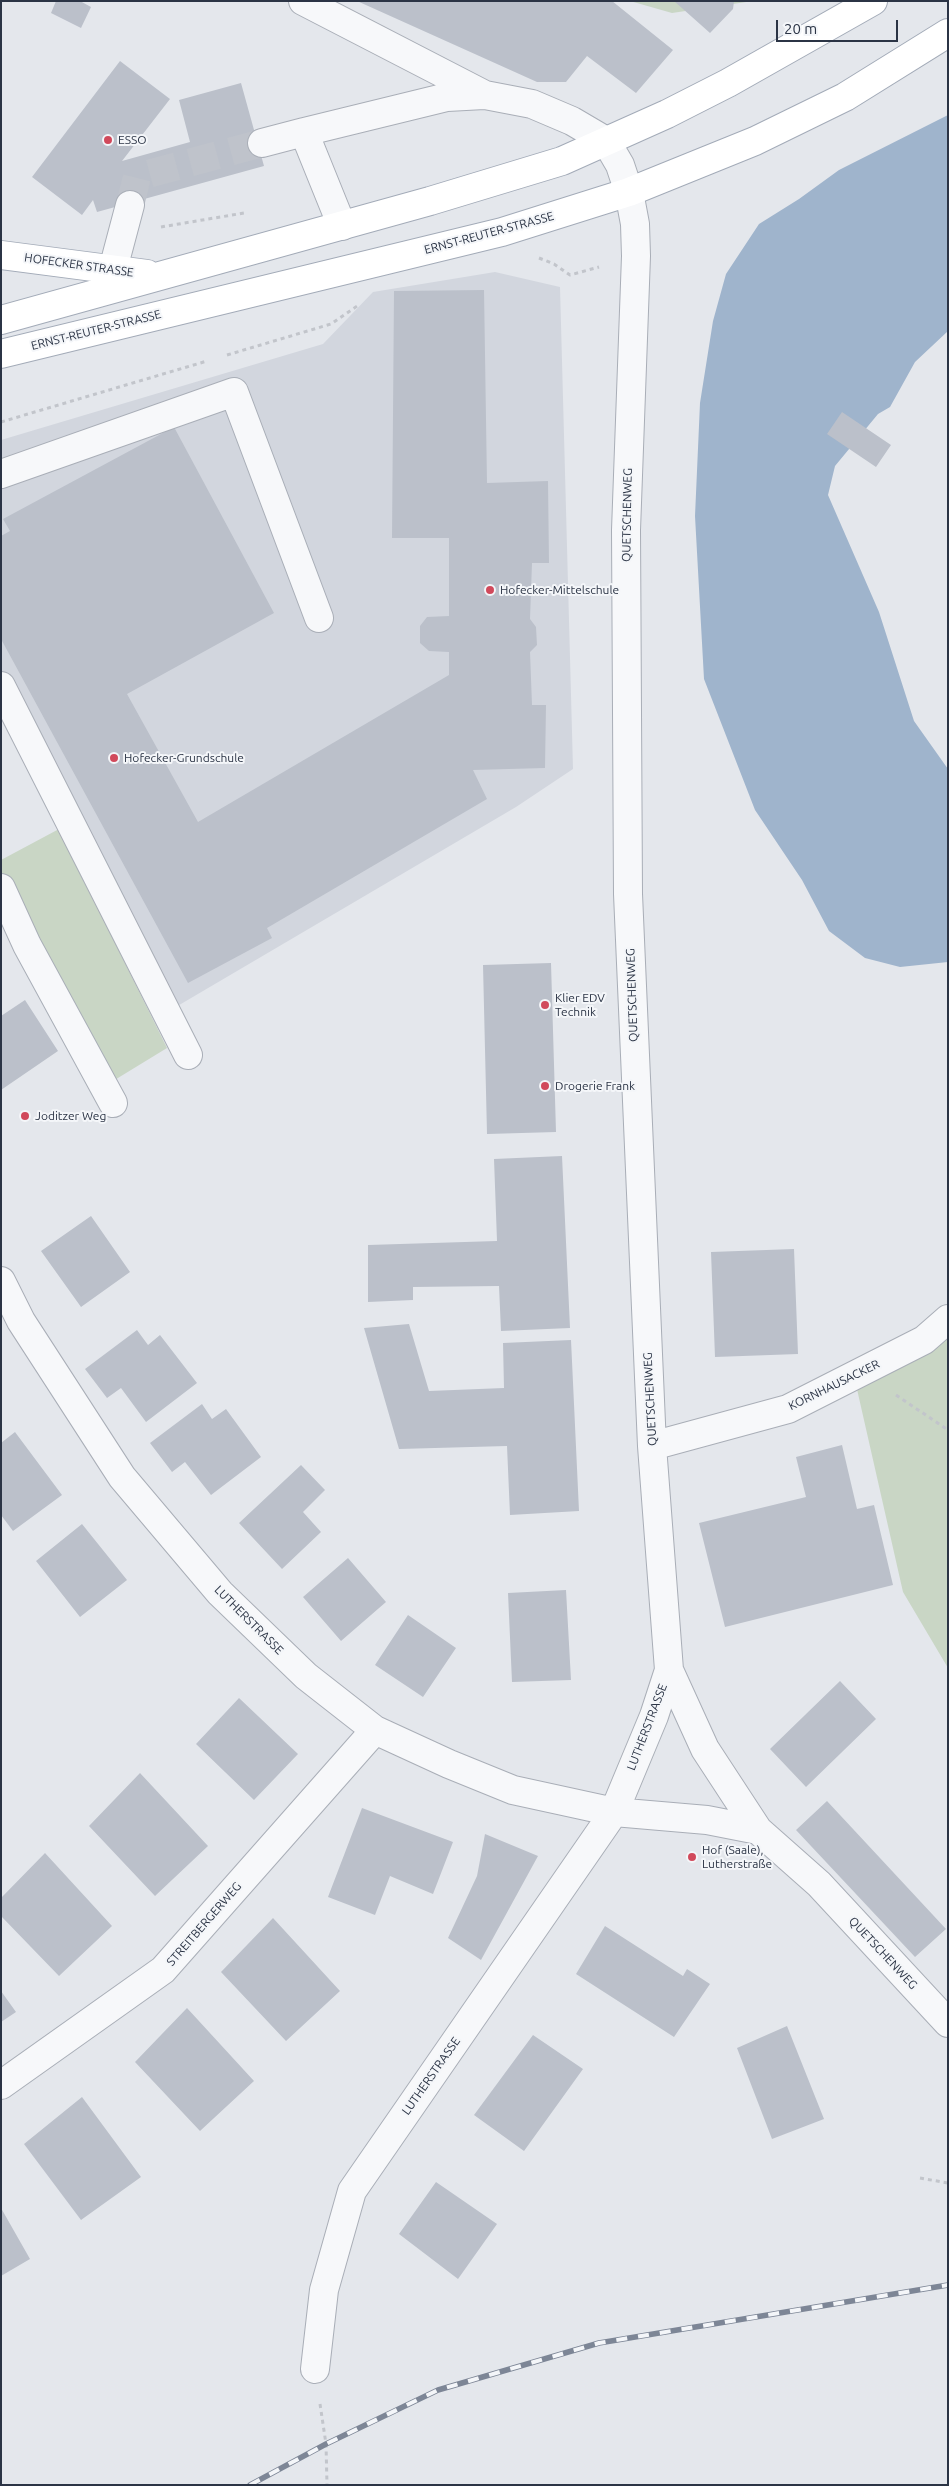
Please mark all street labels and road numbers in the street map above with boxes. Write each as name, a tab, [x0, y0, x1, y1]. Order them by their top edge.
street label: ERNST-REUTER-STRASSE	[423, 209, 555, 257]
street label: HOFECKER STRASSE	[23, 250, 135, 280]
street label: ERNST-REUTER-STRASSE	[30, 307, 162, 353]
street label: QUETSCHENWEG	[619, 468, 635, 562]
street label: QUETSCHENWEG	[623, 948, 641, 1042]
street label: QUETSCHENWEG	[640, 1352, 660, 1446]
street label: KORNHAUSACKER	[786, 1357, 882, 1413]
street label: LUTHERSTRASSE	[212, 1583, 286, 1657]
street label: LUTHERSTRASSE	[624, 1682, 670, 1772]
street label: STREITBERGERWEG	[164, 1879, 244, 1969]
street label: QUETSCHENWEG	[846, 1914, 920, 1992]
street label: LUTHERSTRASSE	[399, 2034, 463, 2118]

